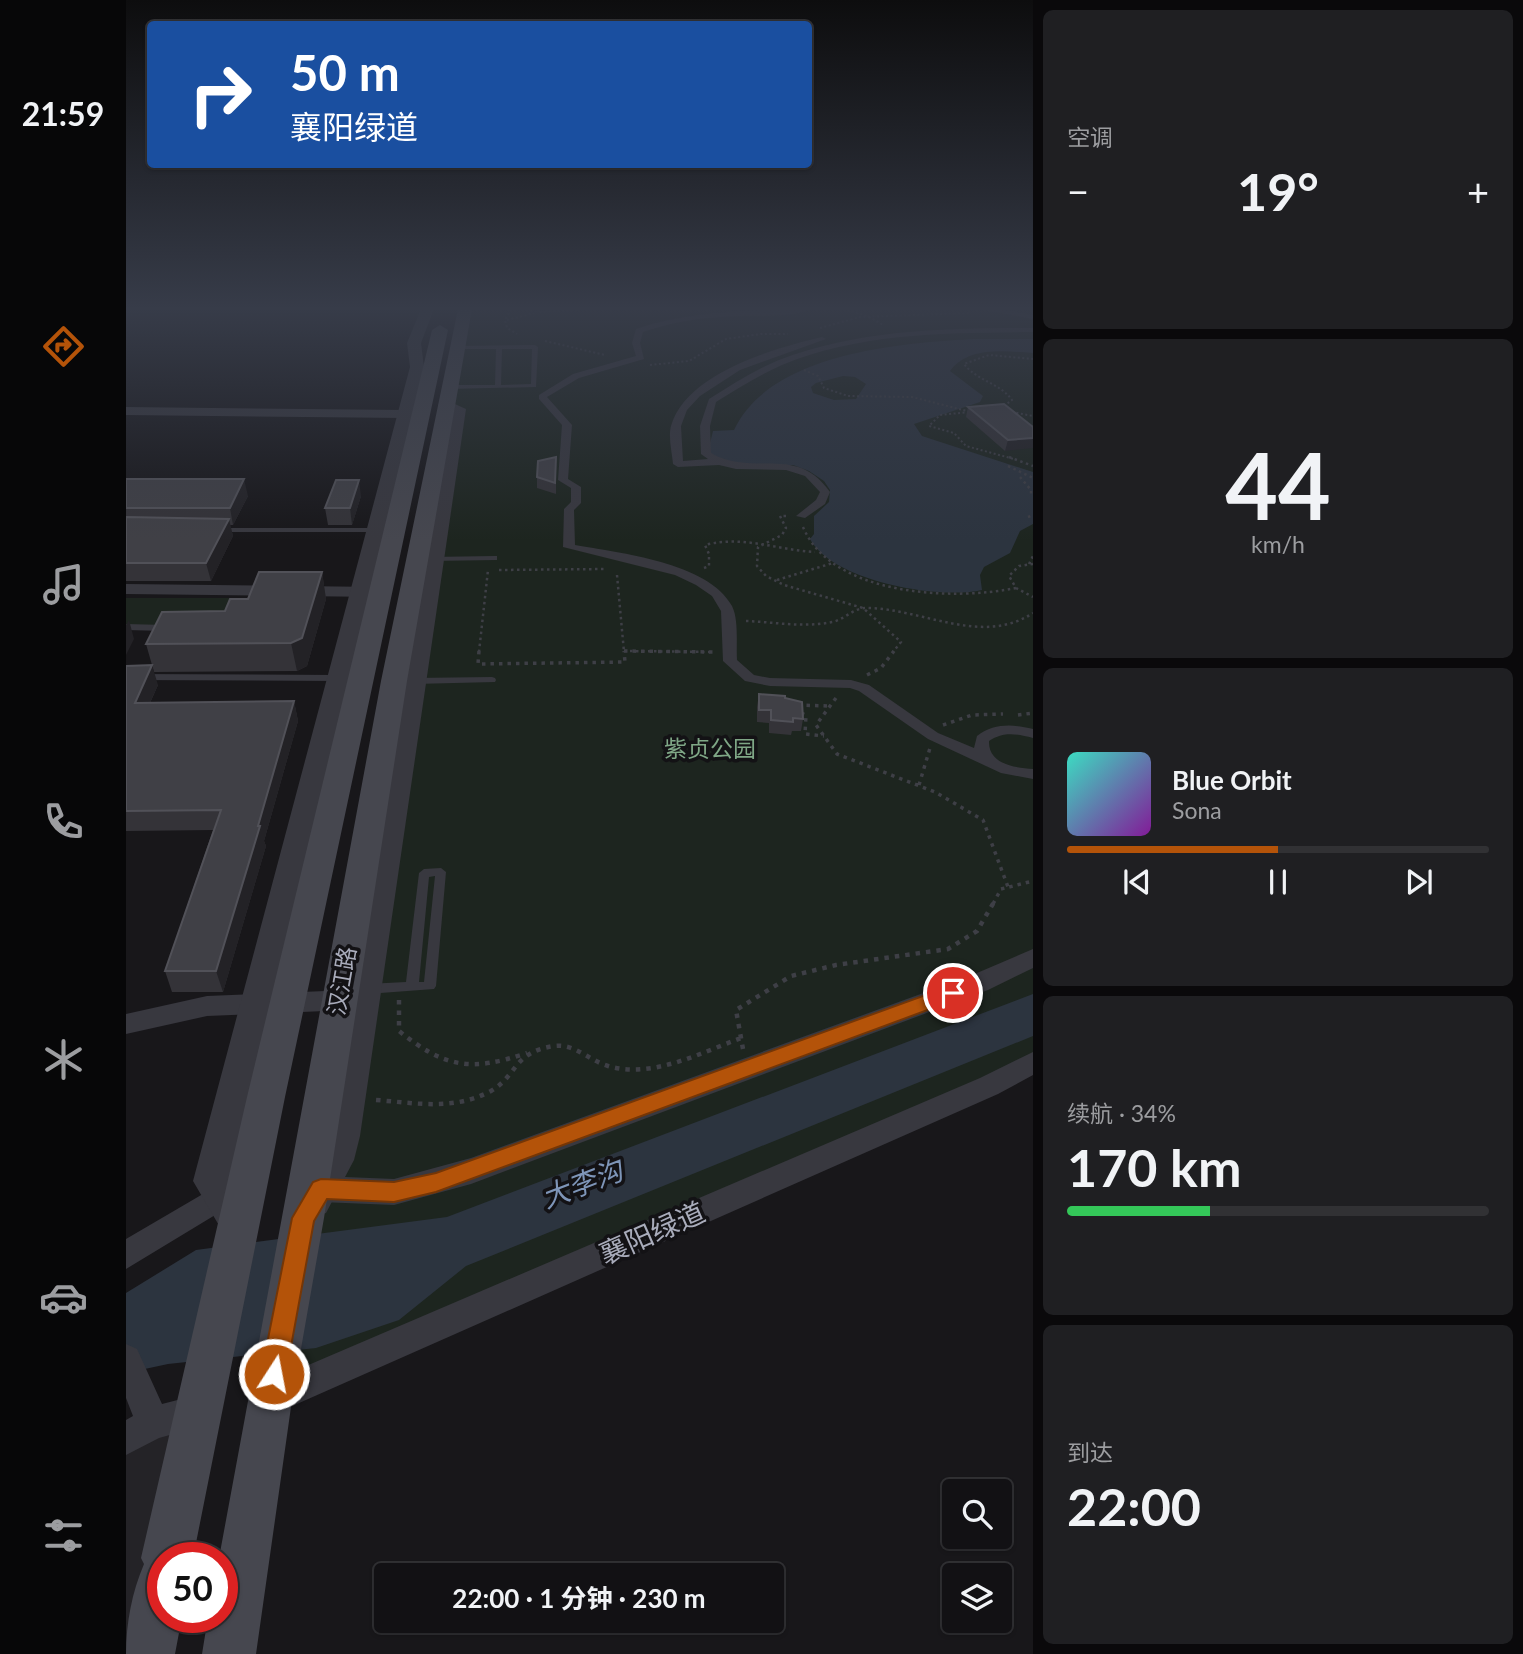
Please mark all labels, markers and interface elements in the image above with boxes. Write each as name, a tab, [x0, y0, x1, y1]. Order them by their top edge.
text: 50 m	[290, 43, 400, 101]
icon: right	[175, 49, 266, 140]
text: 21:59	[22, 94, 104, 133]
text: 襄阳绿道	[290, 107, 418, 146]
text: 空调	[1067, 123, 1113, 151]
text: 19°	[1237, 160, 1319, 222]
text: −	[1067, 168, 1089, 214]
text: +	[1467, 168, 1489, 214]
icon: directions	[39, 322, 88, 371]
text: 44	[1225, 430, 1331, 539]
text: km/h	[1251, 530, 1305, 558]
icon: music	[39, 560, 88, 609]
park label: 紫贞公园	[664, 734, 756, 762]
text: Blue Orbit	[1172, 764, 1292, 796]
text: Sona	[1172, 796, 1222, 824]
icon: phone	[39, 797, 88, 846]
icon: previous	[1118, 863, 1156, 901]
icon: pause	[1259, 863, 1297, 901]
icon: next	[1400, 863, 1438, 901]
street label: 汉江路	[321, 944, 361, 1017]
pin	[923, 963, 983, 1023]
icon: arrive	[934, 974, 972, 1012]
icon: climate	[39, 1035, 88, 1084]
text: 续航 · 34%	[1067, 1099, 1176, 1127]
text: 170 km	[1067, 1136, 1241, 1198]
water label: 大李沟	[536, 1151, 630, 1214]
street label: 襄阳绿道	[594, 1194, 710, 1270]
icon: car	[39, 1273, 88, 1322]
position arrow	[237, 1337, 311, 1411]
text: 到达	[1067, 1438, 1113, 1466]
text: 22:00	[1067, 1475, 1201, 1537]
map controls	[942, 1479, 1012, 1633]
button: search	[942, 1479, 1012, 1549]
icon: filters	[39, 1511, 88, 1560]
speed limit sign: 50	[147, 1542, 238, 1633]
button: layers	[942, 1563, 1012, 1633]
text: 22:00 · 1 分钟 · 230 m	[452, 1582, 706, 1614]

